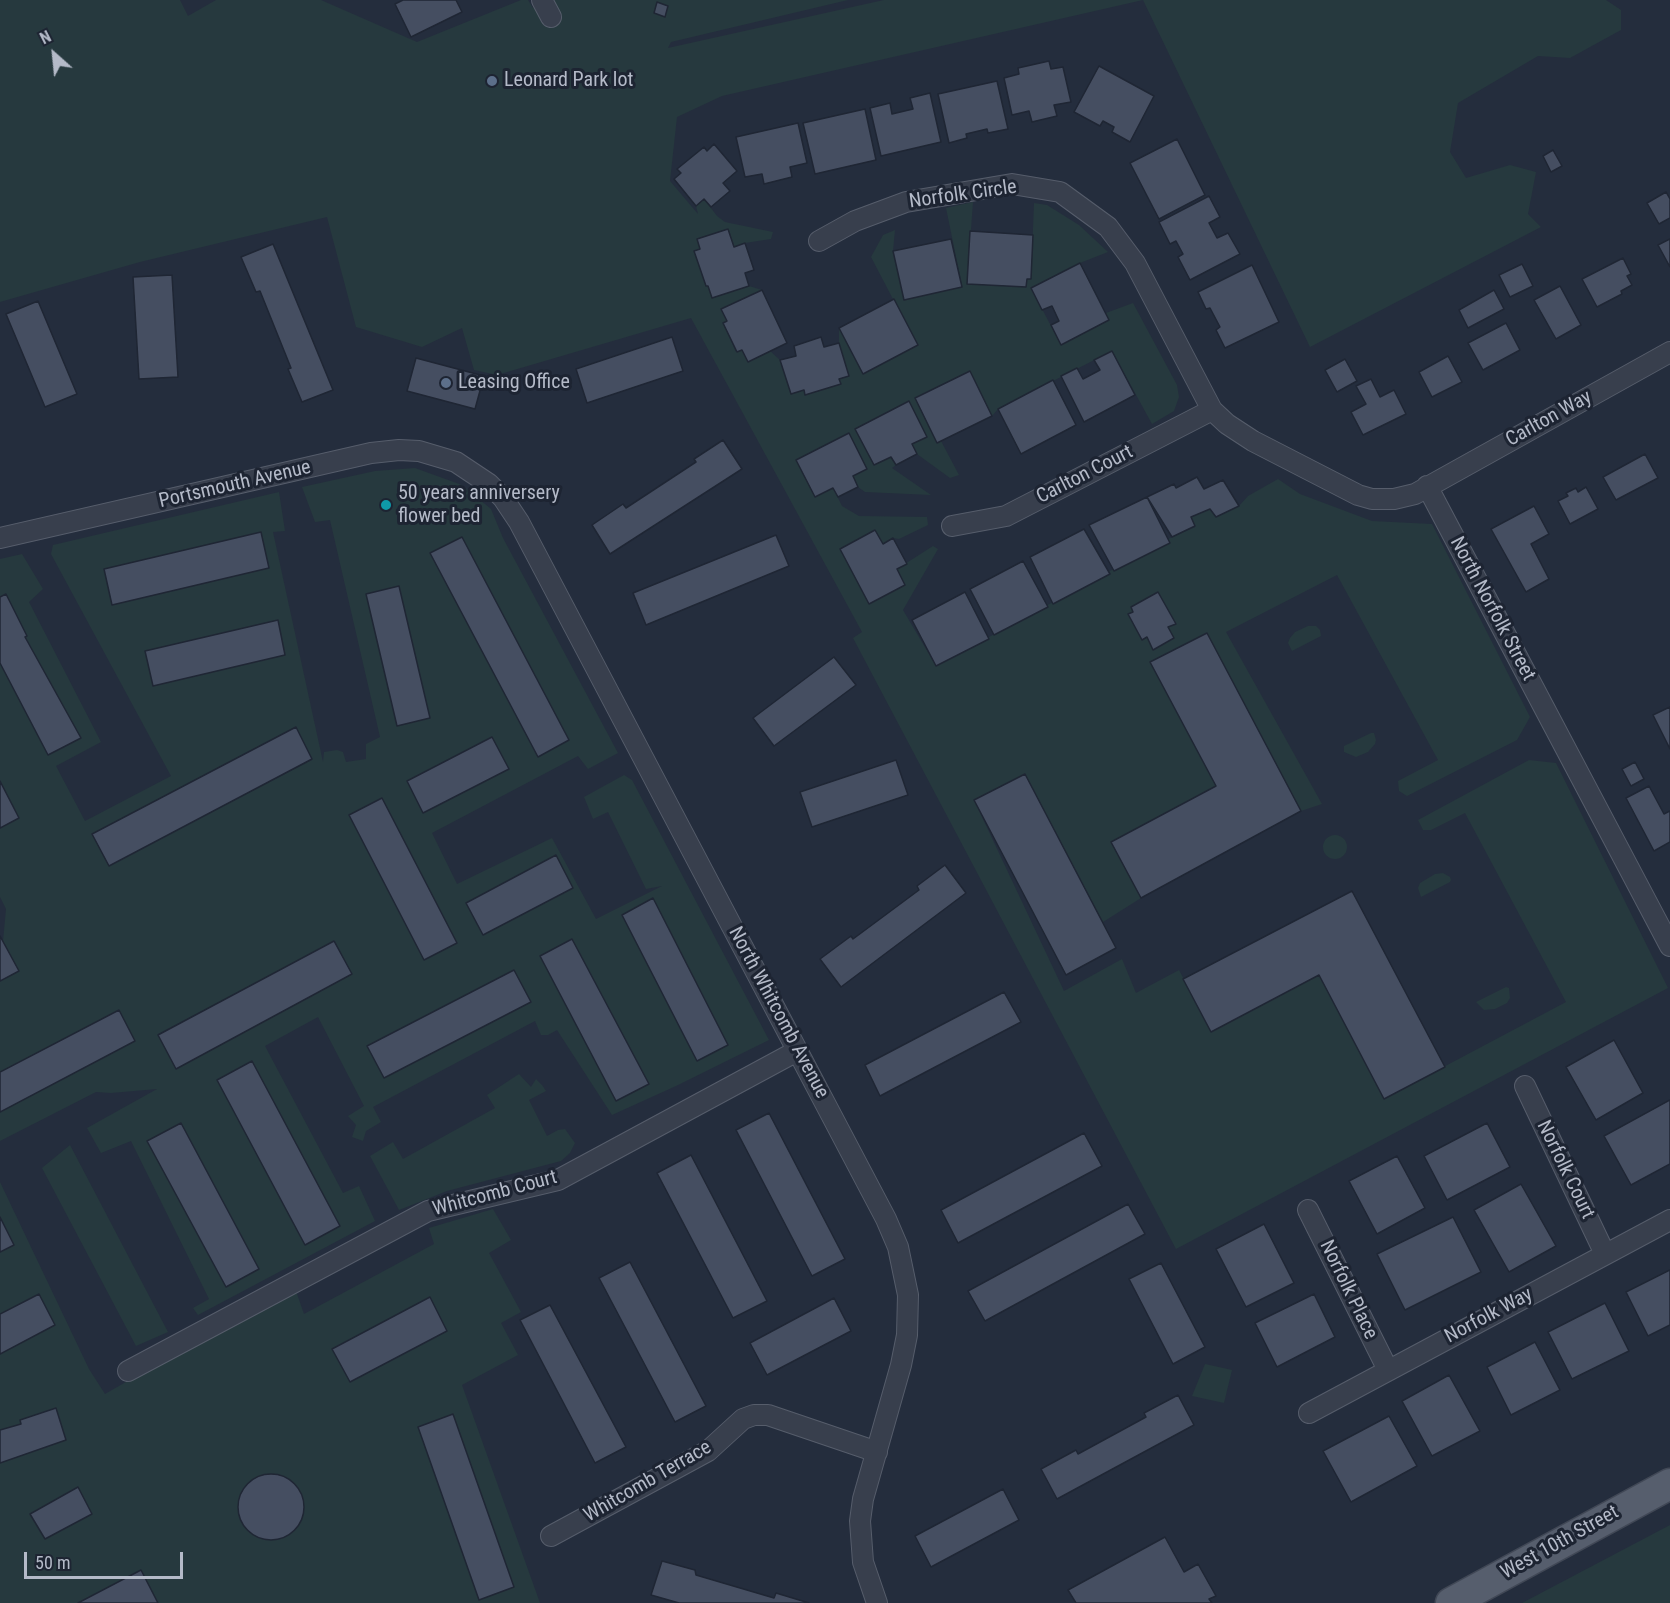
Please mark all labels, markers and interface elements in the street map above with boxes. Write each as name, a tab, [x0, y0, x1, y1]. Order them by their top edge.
north arrow	[24, 24, 84, 84]
text: N	[37, 27, 54, 48]
place label: Leonard Park lot	[504, 69, 633, 93]
marker: Leonard Park lot	[485, 74, 499, 88]
street label: Norfolk Circle	[908, 176, 1018, 214]
place label: Leasing Office	[458, 371, 570, 395]
marker: Leasing Office	[439, 376, 453, 390]
street label: Carlton Way	[1502, 386, 1596, 452]
street label: Carlton Court	[1033, 440, 1137, 510]
street label: Portsmouth Avenue	[157, 456, 313, 514]
place label: 50 years anniversery flower bed	[398, 482, 560, 529]
marker: 50 years anniversery flower bed	[379, 498, 393, 512]
street label: North Norfolk Street	[1444, 533, 1540, 685]
street label: North Whitcomb Avenue	[723, 923, 833, 1103]
street label: Norfolk Court	[1531, 1117, 1599, 1223]
street label: Whitcomb Court	[430, 1166, 560, 1222]
street label: Norfolk Place	[1314, 1237, 1382, 1343]
street label: Norfolk Way	[1441, 1283, 1537, 1349]
street label: Whitcomb Terrace	[580, 1436, 716, 1528]
street label: West 10th Street	[1497, 1501, 1623, 1585]
scale bar	[27, 1540, 186, 1578]
text: 50 m	[35, 1552, 70, 1573]

